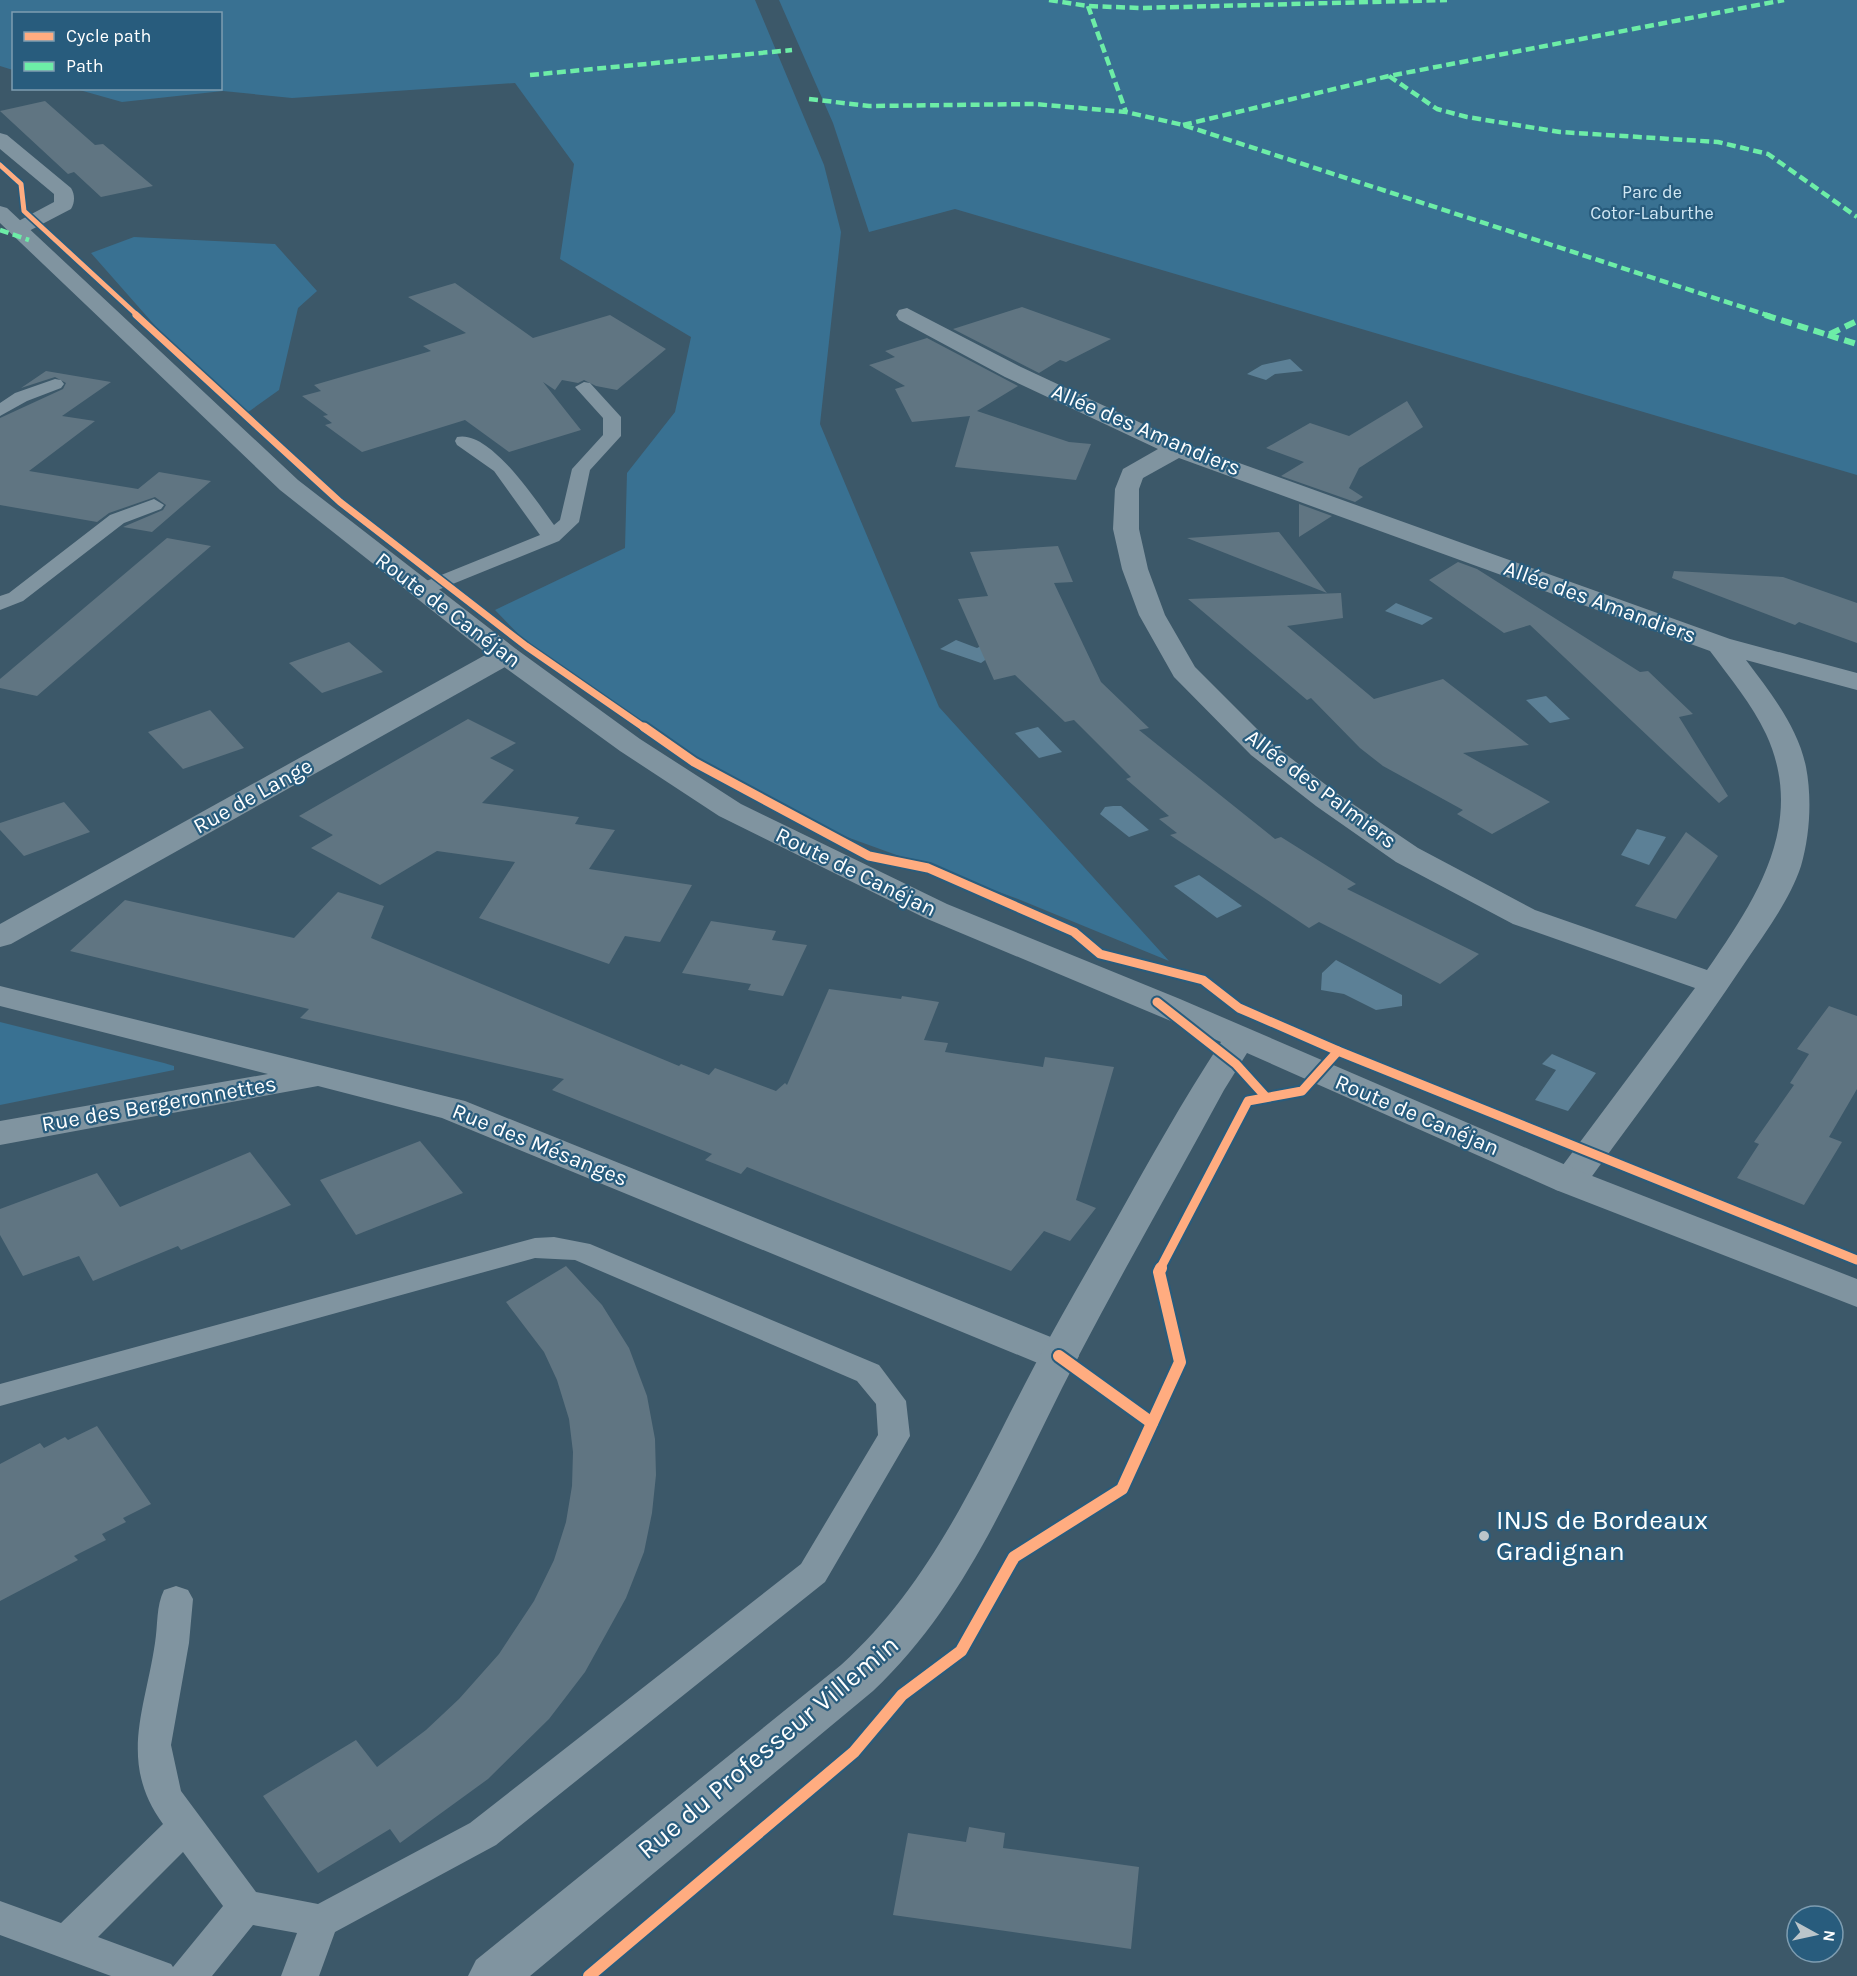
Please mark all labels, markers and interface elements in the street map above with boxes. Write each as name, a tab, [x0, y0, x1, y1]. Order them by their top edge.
legend	[12, 12, 222, 90]
text: Cycle path	[66, 25, 151, 47]
text: Path	[66, 55, 104, 77]
park label: Parc de Cotor-Laburthe	[1590, 181, 1714, 224]
street label: Allée des Amandiers	[1048, 378, 1244, 482]
street label: Route de Canéjan	[370, 547, 526, 673]
street label: Allée des Amandiers	[1500, 555, 1700, 649]
street label: Allée des Palmiers	[1240, 724, 1402, 854]
street label: Rue de Lange	[189, 753, 317, 839]
street label: Route de Canéjan	[771, 822, 941, 922]
street label: Route de Canéjan	[1331, 1069, 1503, 1161]
street label: Rue des Bergeronnettes	[40, 1071, 278, 1137]
street label: Rue des Mésanges	[449, 1098, 631, 1192]
place label: INJS de Bordeaux Gradignan	[1496, 1504, 1708, 1567]
marker: INJS de Bordeaux Gradignan	[1477, 1529, 1491, 1543]
street label: Rue du Professeur Villemin	[631, 1628, 905, 1866]
north arrow	[1785, 1904, 1845, 1964]
text: N	[1819, 1929, 1840, 1943]

